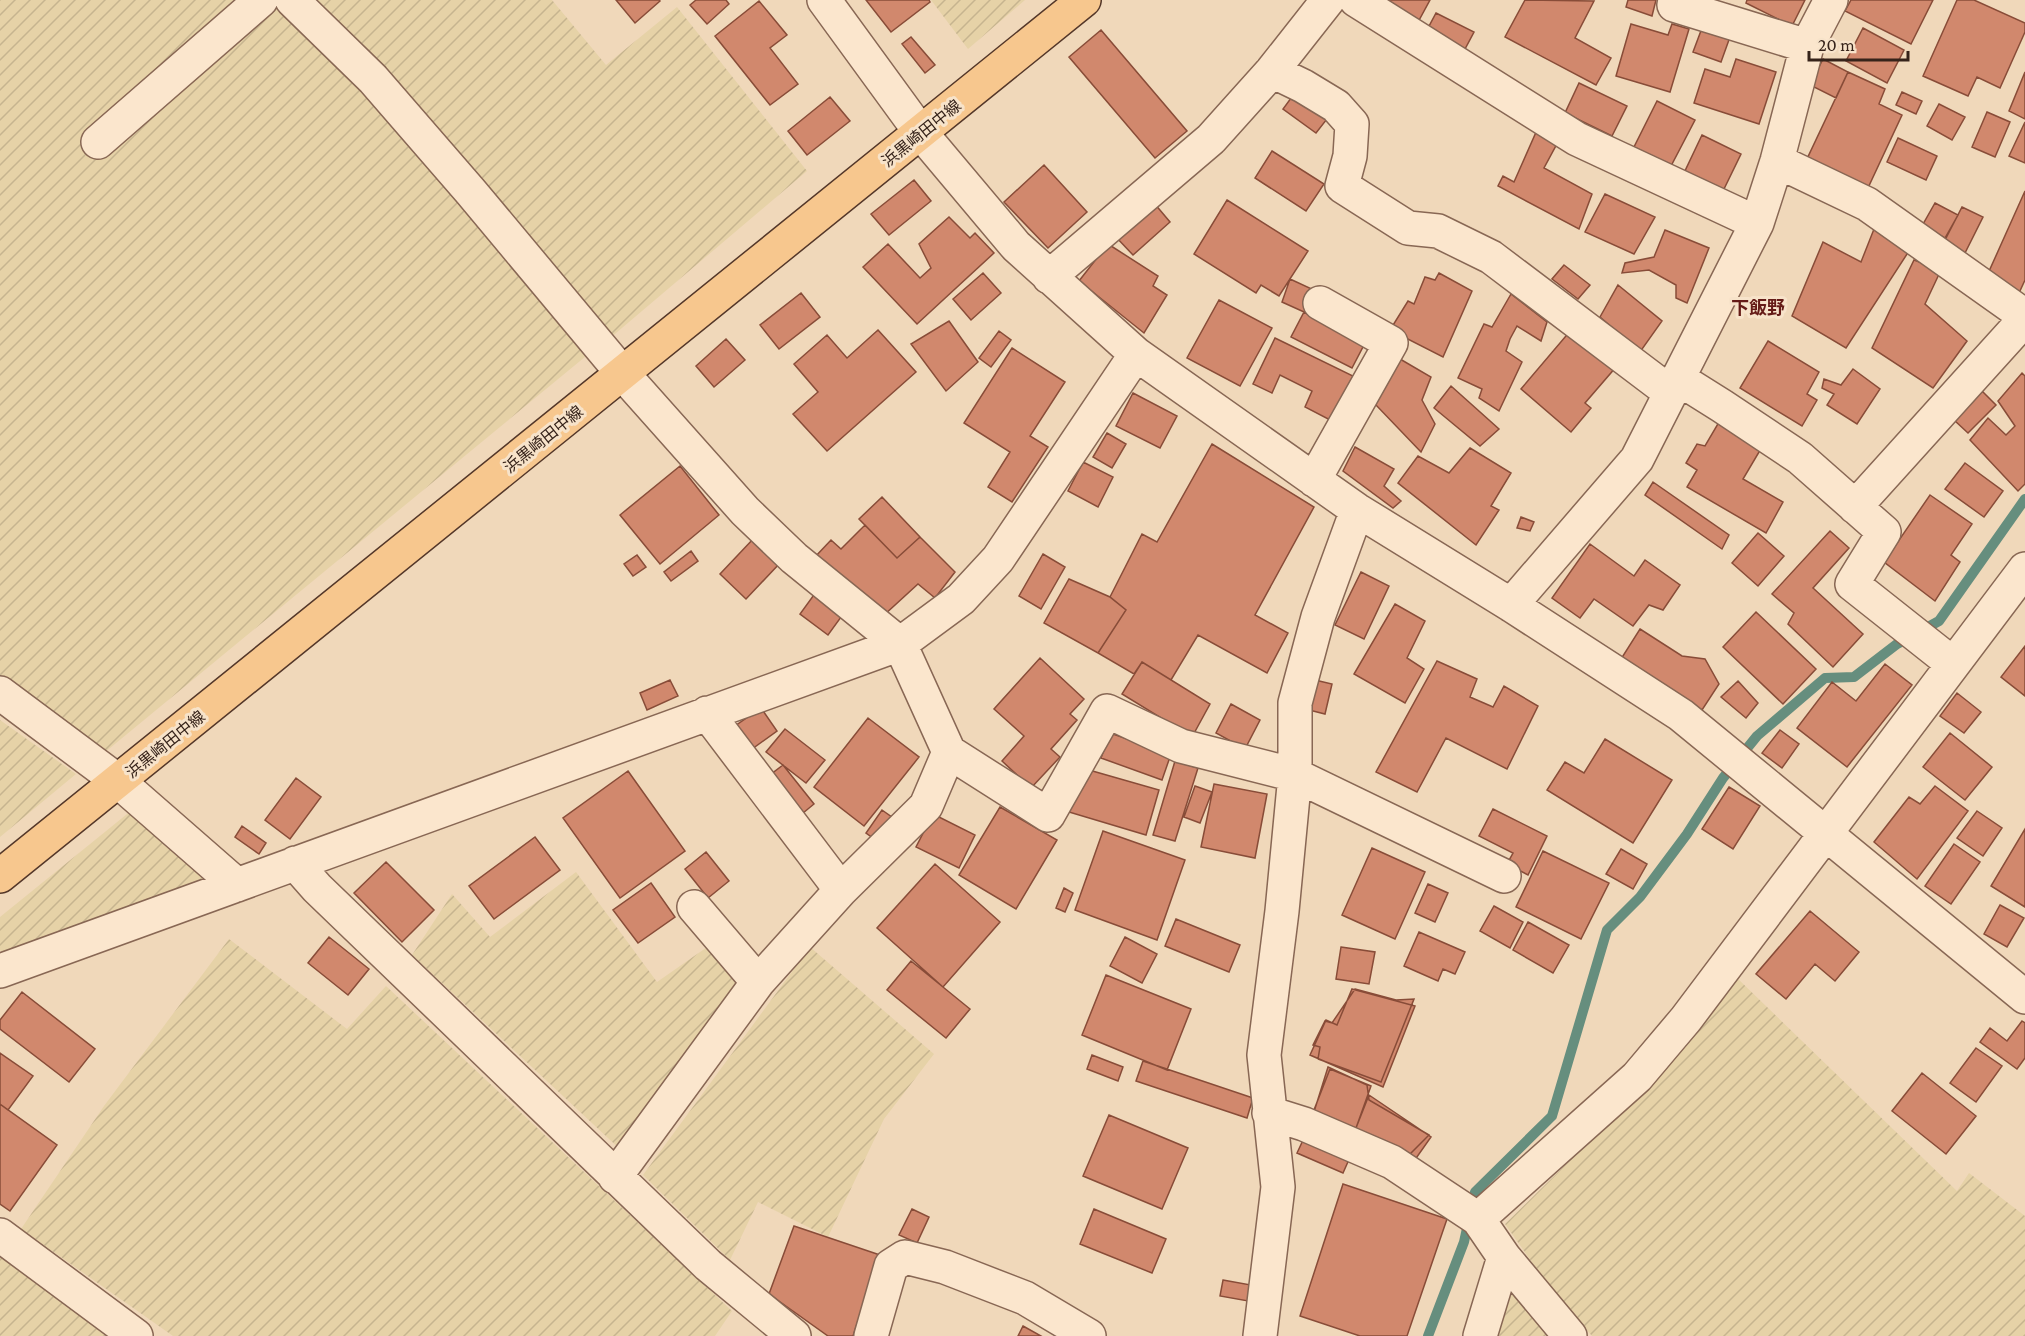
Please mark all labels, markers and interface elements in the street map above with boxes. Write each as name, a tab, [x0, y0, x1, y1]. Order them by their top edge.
scale bar	[1809, 24, 1908, 62]
text: 20 m	[1818, 35, 1855, 55]
street label: 浜黒崎田中線	[879, 97, 964, 170]
district label: 下飯野	[1731, 298, 1785, 318]
street label: 浜黒崎田中線	[501, 403, 586, 476]
street label: 浜黒崎田中線	[123, 708, 208, 781]

